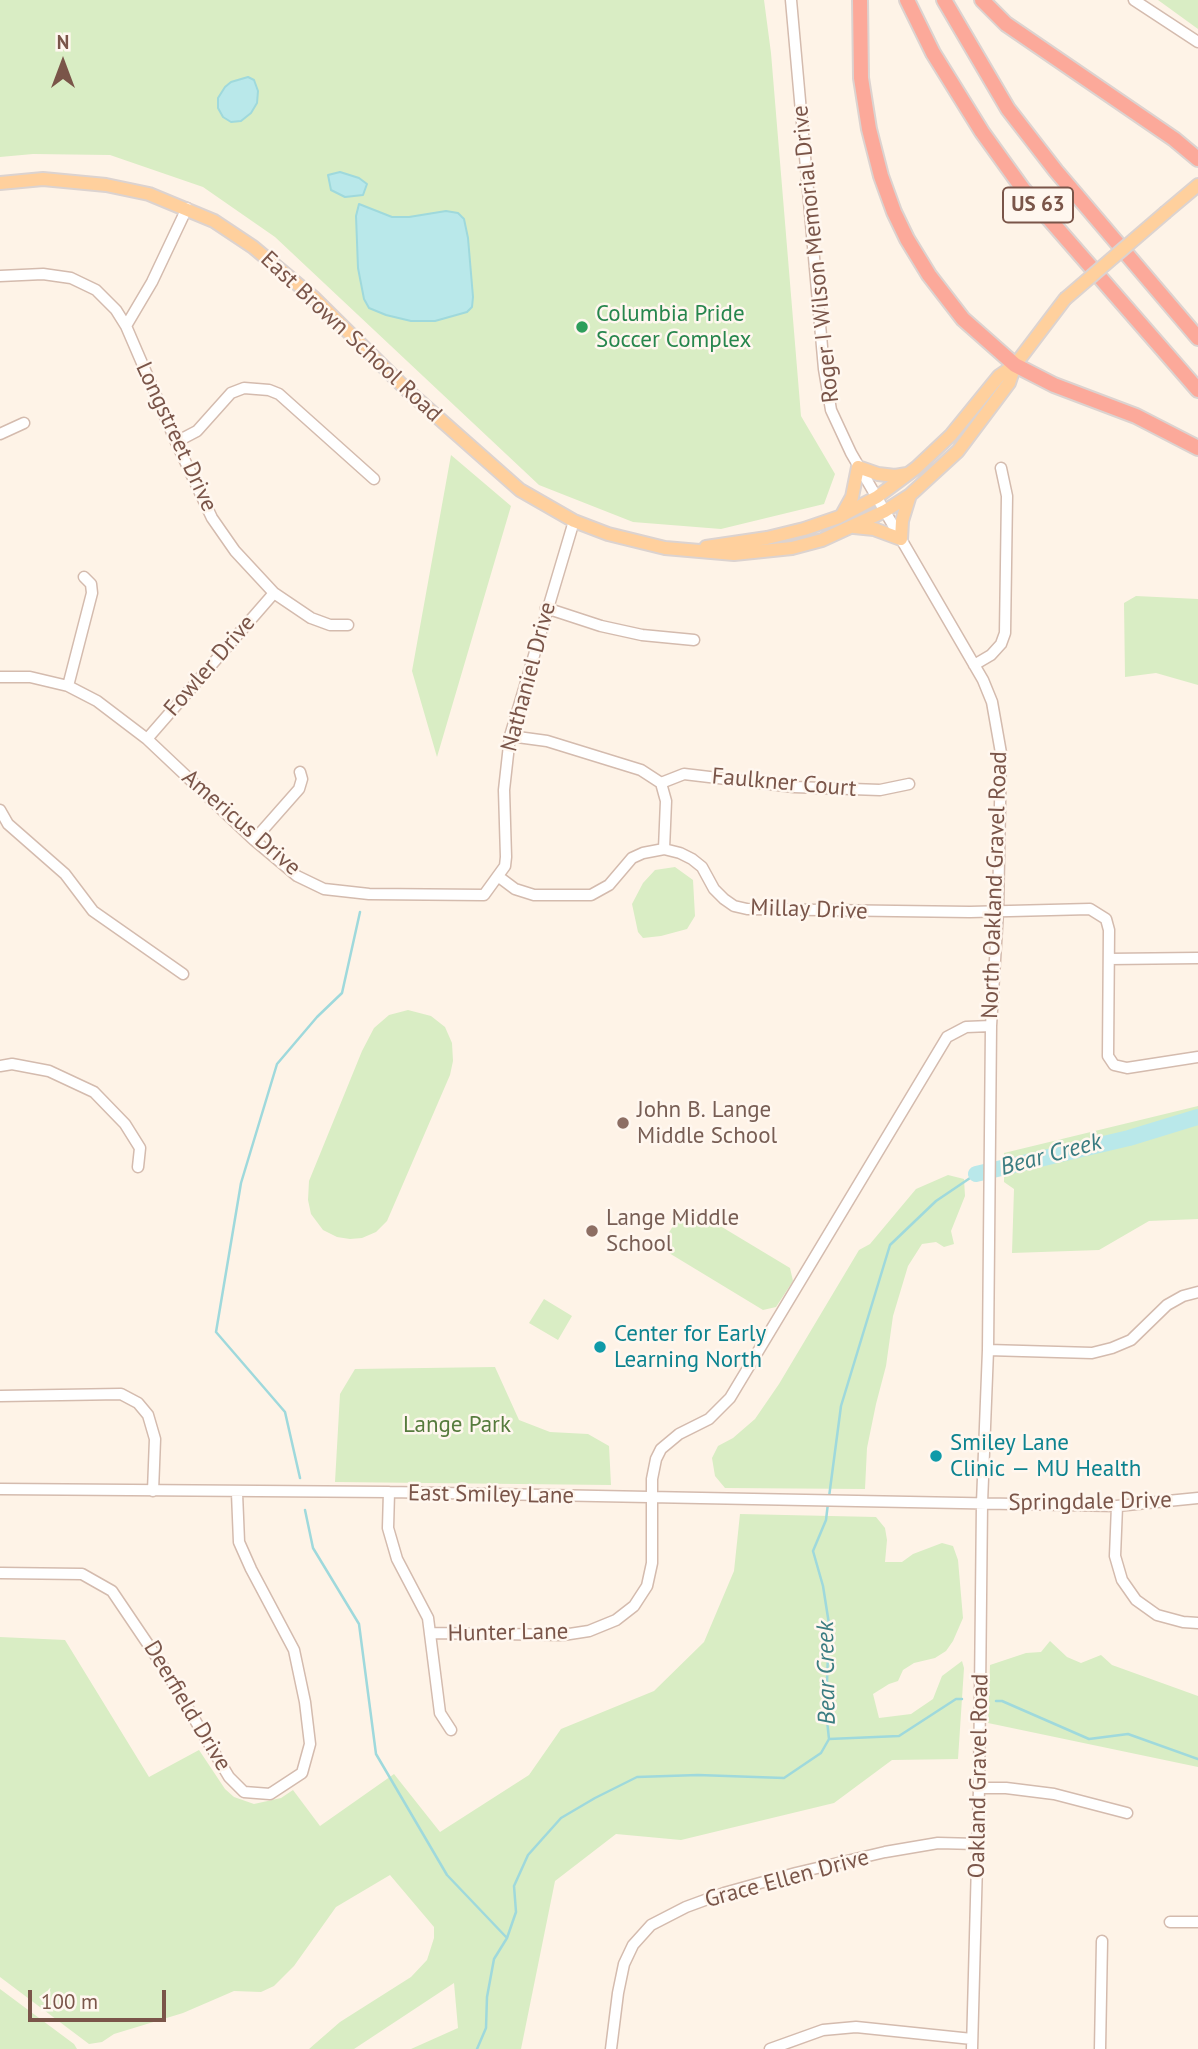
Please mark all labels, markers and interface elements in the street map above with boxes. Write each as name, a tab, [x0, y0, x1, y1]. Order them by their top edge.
north arrow	[28, 28, 98, 98]
text: N	[57, 30, 69, 54]
street label: Roger I Wilson Memorial Drive	[787, 104, 845, 404]
road number: US 63	[1003, 188, 1073, 222]
street label: East Brown School Road	[255, 246, 447, 428]
place label: Columbia Pride Soccer Complex	[596, 300, 751, 354]
marker: Columbia Pride Soccer Complex	[574, 319, 590, 335]
street label: Longstreet Drive	[129, 358, 223, 516]
street label: Nathaniel Drive	[496, 599, 562, 755]
street label: Fowler Drive	[159, 610, 261, 722]
street label: North Oakland Gravel Road	[977, 751, 1013, 1019]
street label: Faulkner Court	[711, 763, 857, 803]
street label: Americus Drive	[176, 764, 306, 882]
street label: Millay Drive	[750, 894, 868, 926]
place label: John B. Lange Middle School	[637, 1096, 777, 1150]
marker: John B. Lange Middle School	[615, 1115, 631, 1131]
water label: Bear Creek	[997, 1128, 1105, 1182]
place label: Lange Middle School	[606, 1204, 739, 1258]
marker: Lange Middle School	[584, 1223, 600, 1239]
place label: Center for Early Learning North	[614, 1320, 766, 1374]
marker: Center for Early Learning North	[592, 1339, 608, 1355]
park label: Lange Park	[403, 1411, 511, 1439]
place label: Smiley Lane Clinic — MU Health	[950, 1429, 1141, 1483]
marker: Smiley Lane Clinic — MU Health	[928, 1448, 944, 1464]
street label: East Smiley Lane	[408, 1480, 574, 1510]
street label: Springdale Drive	[1008, 1487, 1172, 1517]
street label: Hunter Lane	[447, 1618, 569, 1648]
water label: Bear Creek	[812, 1621, 842, 1725]
street label: Deerfield Drive	[137, 1636, 237, 1776]
street label: Oakland Gravel Road	[963, 1673, 995, 1879]
street label: Grace Ellen Drive	[702, 1844, 872, 1914]
scale bar	[32, 1976, 170, 2020]
text: 100 m	[41, 1988, 98, 2015]

